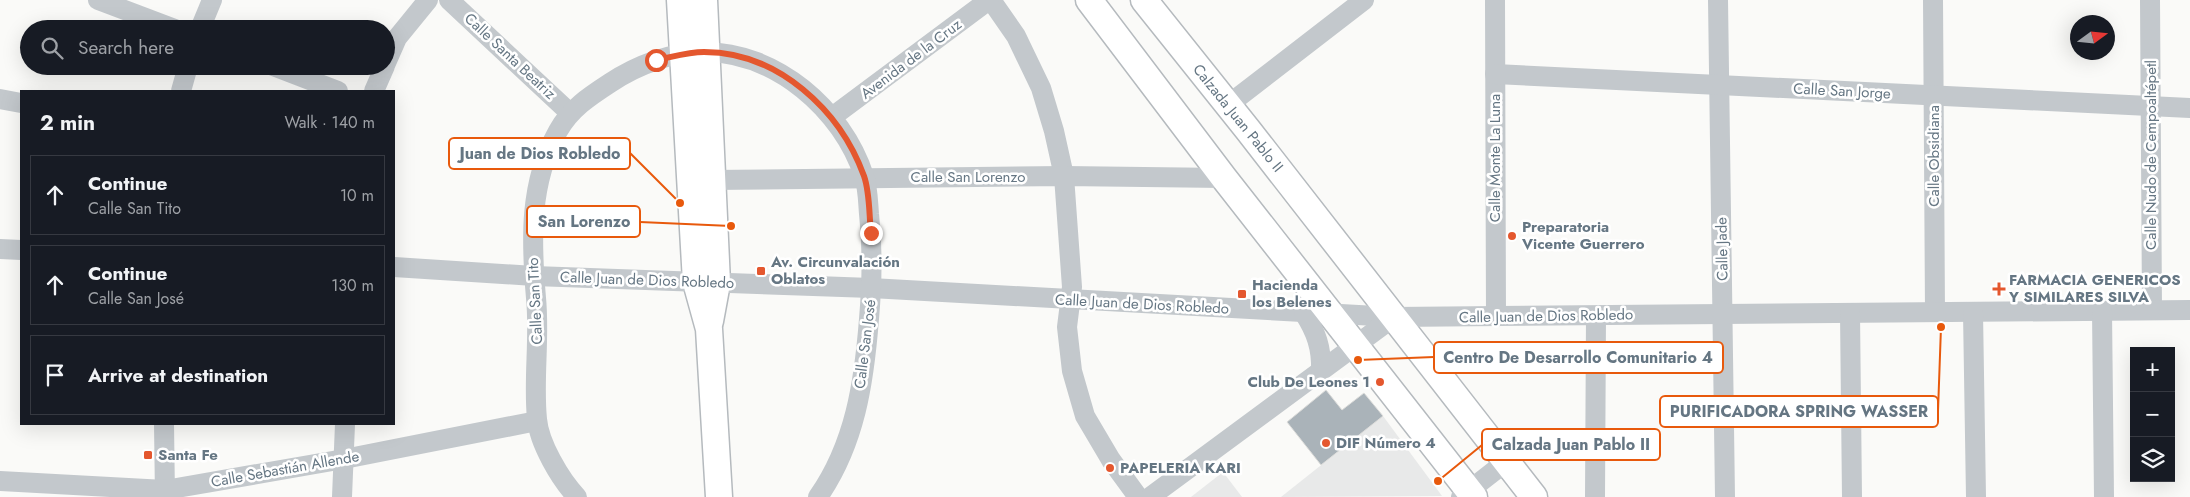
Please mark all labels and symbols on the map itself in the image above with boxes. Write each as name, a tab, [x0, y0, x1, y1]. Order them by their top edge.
street label: Calle Santa Beatriz	[459, 8, 561, 104]
street label: Avenida de la Cruz	[856, 14, 966, 104]
north arrow	[2070, 15, 2115, 60]
route start	[645, 49, 668, 72]
street label: Calzada Juan Pablo II	[1187, 59, 1289, 177]
street label: Calle Nudo de Cempoaltépetl	[2140, 60, 2162, 250]
street label: Calle San Jorge	[1793, 77, 1891, 105]
street label: Calle Monte La Luna	[1484, 94, 1506, 222]
street label: Calle Obsidiana	[1923, 105, 1945, 207]
callout: Juan de Dios Robledo	[449, 138, 630, 169]
text: Juan de Dios Robledo	[456, 142, 621, 165]
street label: Calle San Lorenzo	[911, 166, 1025, 188]
callout: San Lorenzo	[527, 206, 640, 237]
text: San Lorenzo	[538, 210, 630, 233]
place label: Preparatoria Vicente Guerrero	[1521, 216, 1645, 255]
street label: Calle Jade	[1710, 217, 1734, 281]
route end	[860, 222, 883, 245]
marker: Preparatoria Vicente Guerrero	[1506, 230, 1518, 242]
place label: Av. Circunvalación Oblatos	[770, 251, 900, 290]
street label: Calle San Tito	[522, 257, 548, 345]
marker: Av. Circunvalación Oblatos	[755, 265, 767, 277]
street label: Calle Juan de Dios Robledo	[559, 266, 735, 294]
place label: FARMACIA GENERICOS Y SIMILARES SILVA	[2008, 269, 2181, 308]
place label: Hacienda los Belenes	[1252, 274, 1332, 313]
marker: FARMACIA GENERICOS Y SIMILARES SILVA	[1993, 283, 2005, 295]
street label: Calle Juan de Dios Robledo	[1054, 288, 1230, 320]
marker: Hacienda los Belenes	[1236, 288, 1248, 300]
street label: Calle San José	[849, 298, 881, 390]
street label: Calle Juan de Dios Robledo	[1459, 303, 1633, 329]
callout: Centro De Desarrollo Comunitario 4	[1434, 342, 1723, 373]
text: Centro De Desarrollo Comunitario 4	[1443, 346, 1713, 369]
place label: Club De Leones 1	[1247, 371, 1370, 393]
marker: Club De Leones 1	[1374, 376, 1386, 388]
callout: PURIFICADORA SPRING WASSER	[1660, 396, 1938, 427]
text: PURIFICADORA SPRING WASSER	[1670, 400, 1929, 423]
callout: Calzada Juan Pablo II	[1482, 429, 1660, 460]
place label: DIF Número 4	[1336, 432, 1436, 454]
text: Calzada Juan Pablo II	[1492, 433, 1650, 456]
marker: DIF Número 4	[1320, 437, 1332, 449]
place label: Santa Fe	[158, 444, 218, 466]
street label: Calle Sebastián Allende	[209, 445, 361, 493]
marker: Santa Fe	[142, 449, 154, 461]
place label: PAPELERIA KARI	[1120, 457, 1241, 479]
marker: PAPELERIA KARI	[1104, 462, 1116, 474]

